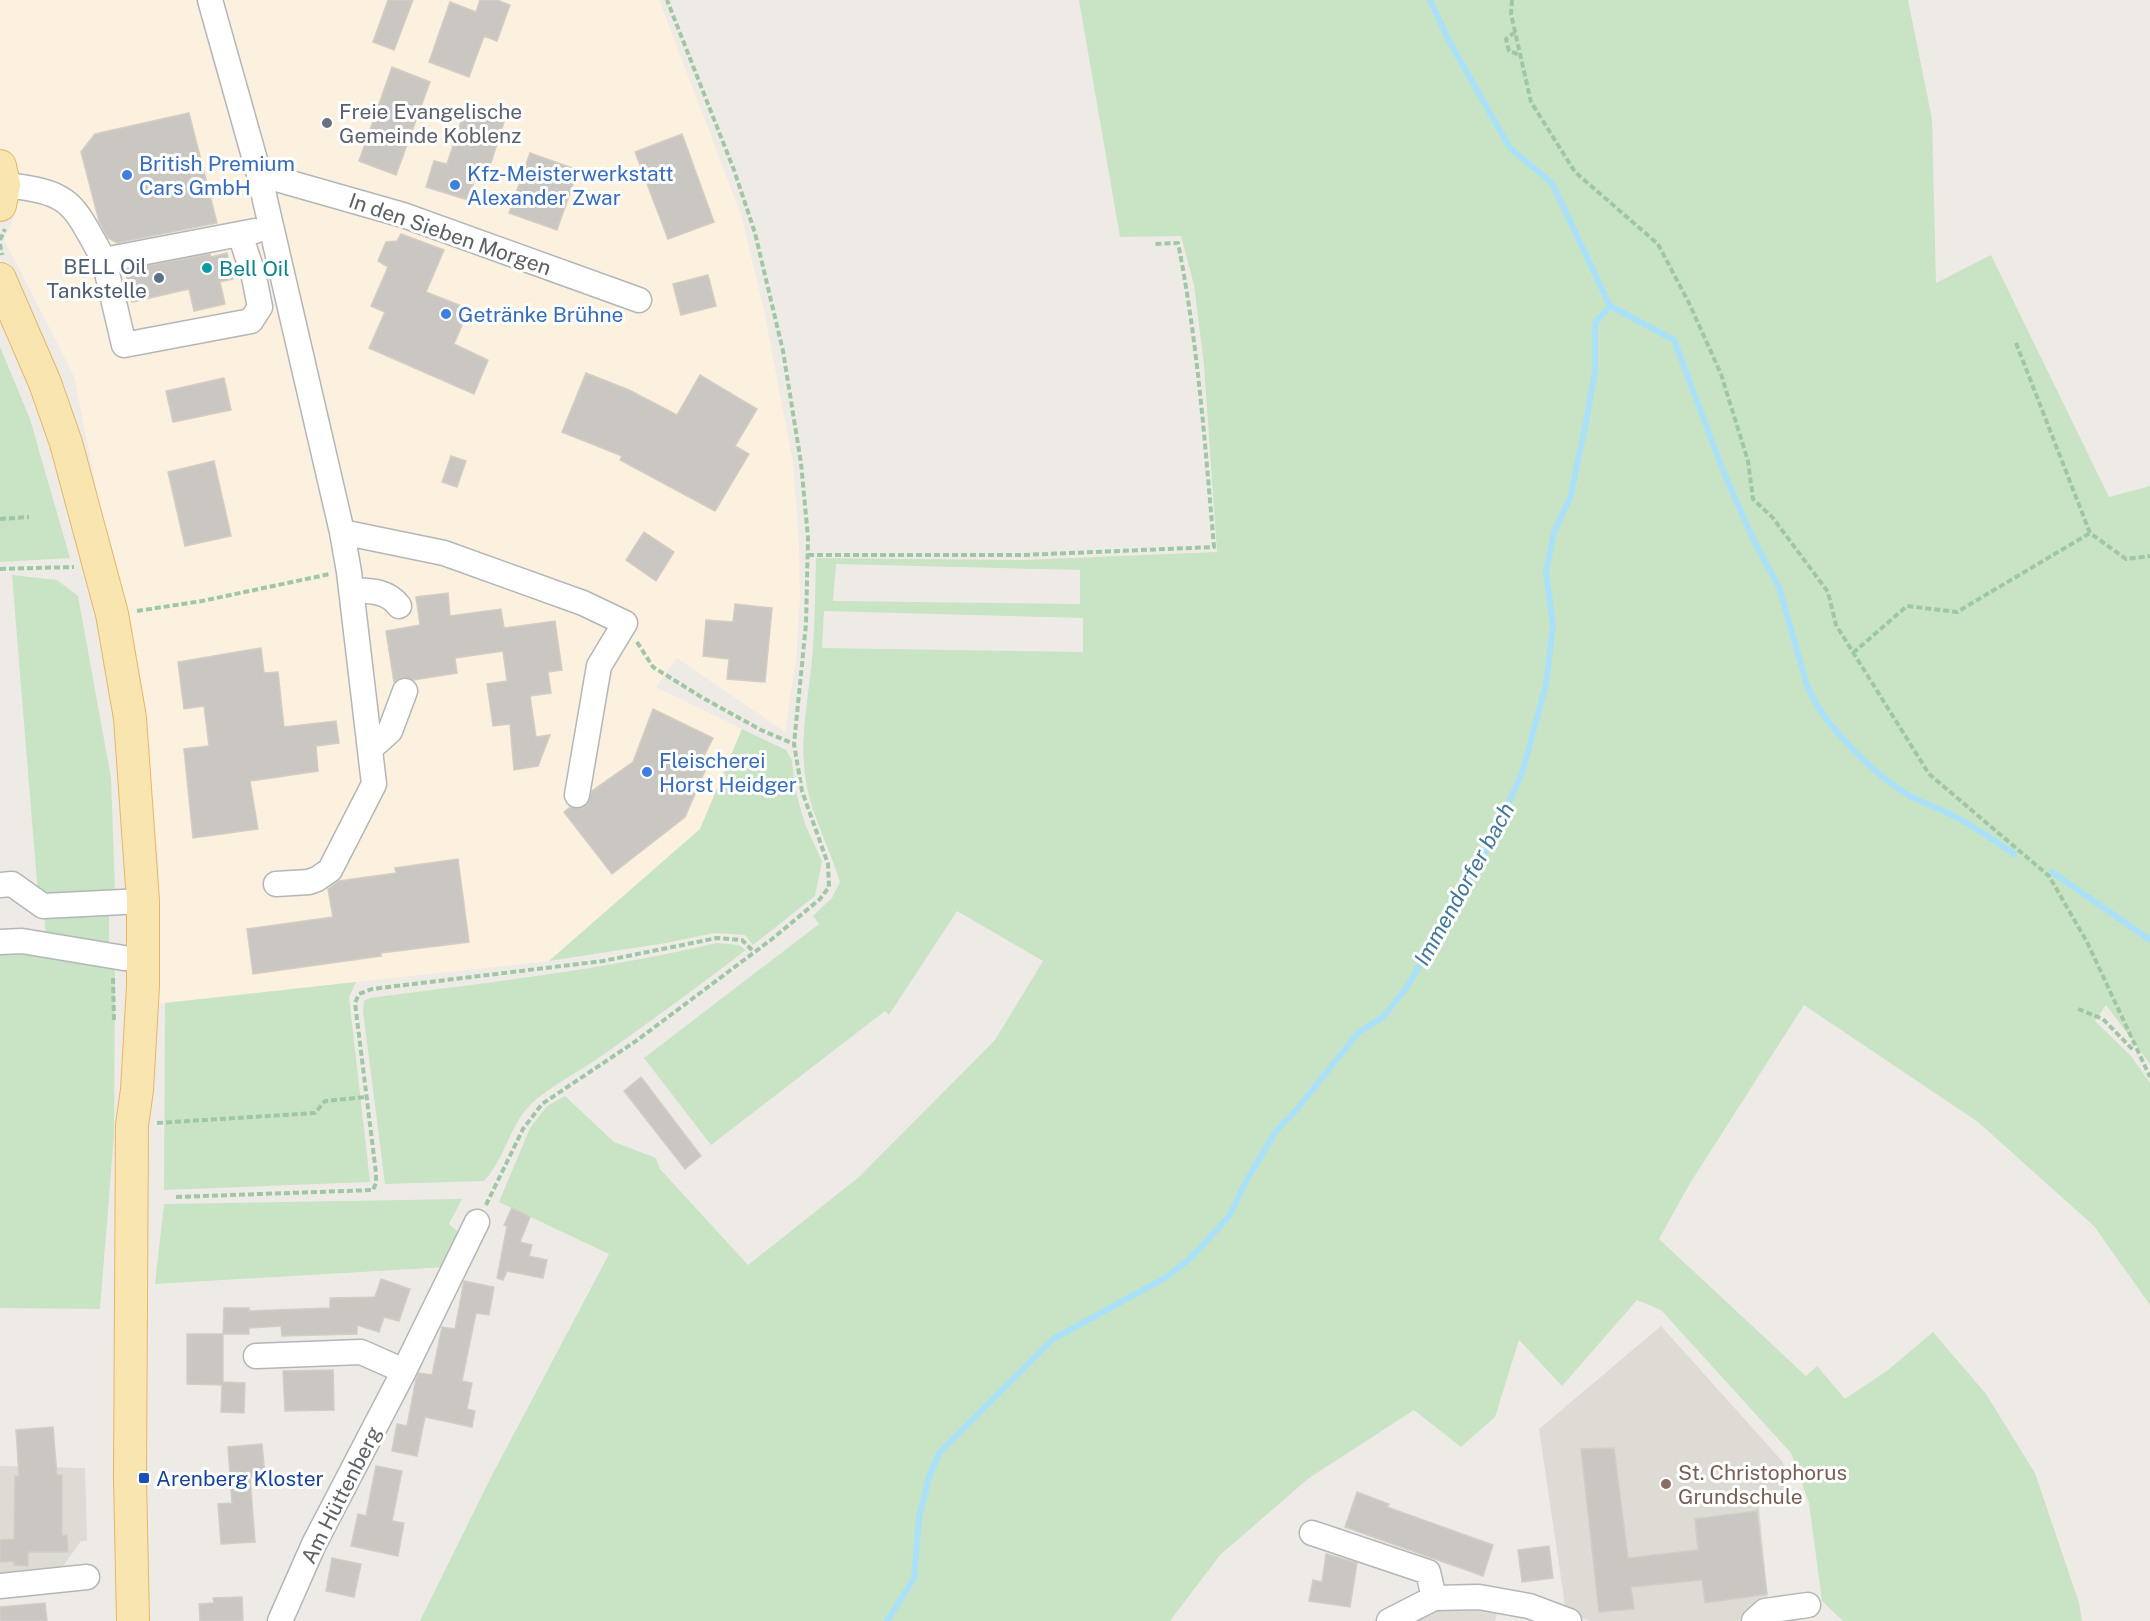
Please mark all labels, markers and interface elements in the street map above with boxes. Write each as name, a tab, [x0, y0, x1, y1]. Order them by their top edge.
place label: Freie Evangelische Gemeinde Koblenz	[339, 99, 522, 148]
marker: Freie Evangelische Gemeinde Koblenz	[320, 116, 334, 130]
place label: British Premium Cars GmbH	[139, 151, 295, 200]
place label: Kfz-Meisterwerkstatt Alexander Zwar	[467, 161, 674, 210]
marker: British Premium Cars GmbH	[120, 168, 134, 182]
marker: Kfz-Meisterwerkstatt Alexander Zwar	[448, 178, 462, 192]
street label: In den Sieben Morgen	[346, 188, 554, 280]
place label: BELL Oil Tankstelle	[47, 254, 147, 303]
place label: Bell Oil	[219, 256, 290, 281]
marker: Bell Oil	[200, 261, 214, 275]
marker: BELL Oil Tankstelle	[152, 271, 166, 285]
place label: Getränke Brühne	[458, 302, 623, 327]
marker: Getränke Brühne	[439, 307, 453, 321]
place label: Fleischerei Horst Heidger	[659, 748, 797, 797]
marker: Fleischerei Horst Heidger	[640, 765, 654, 779]
water label: Immendorfer bach	[1408, 798, 1520, 970]
street label: Am Hüttenberg	[296, 1422, 386, 1568]
place label: St. Christophorus Grundschule	[1678, 1460, 1847, 1509]
place label: Arenberg Kloster	[156, 1466, 324, 1491]
marker: Arenberg Kloster	[137, 1471, 151, 1485]
marker: St. Christophorus Grundschule	[1659, 1477, 1673, 1491]

